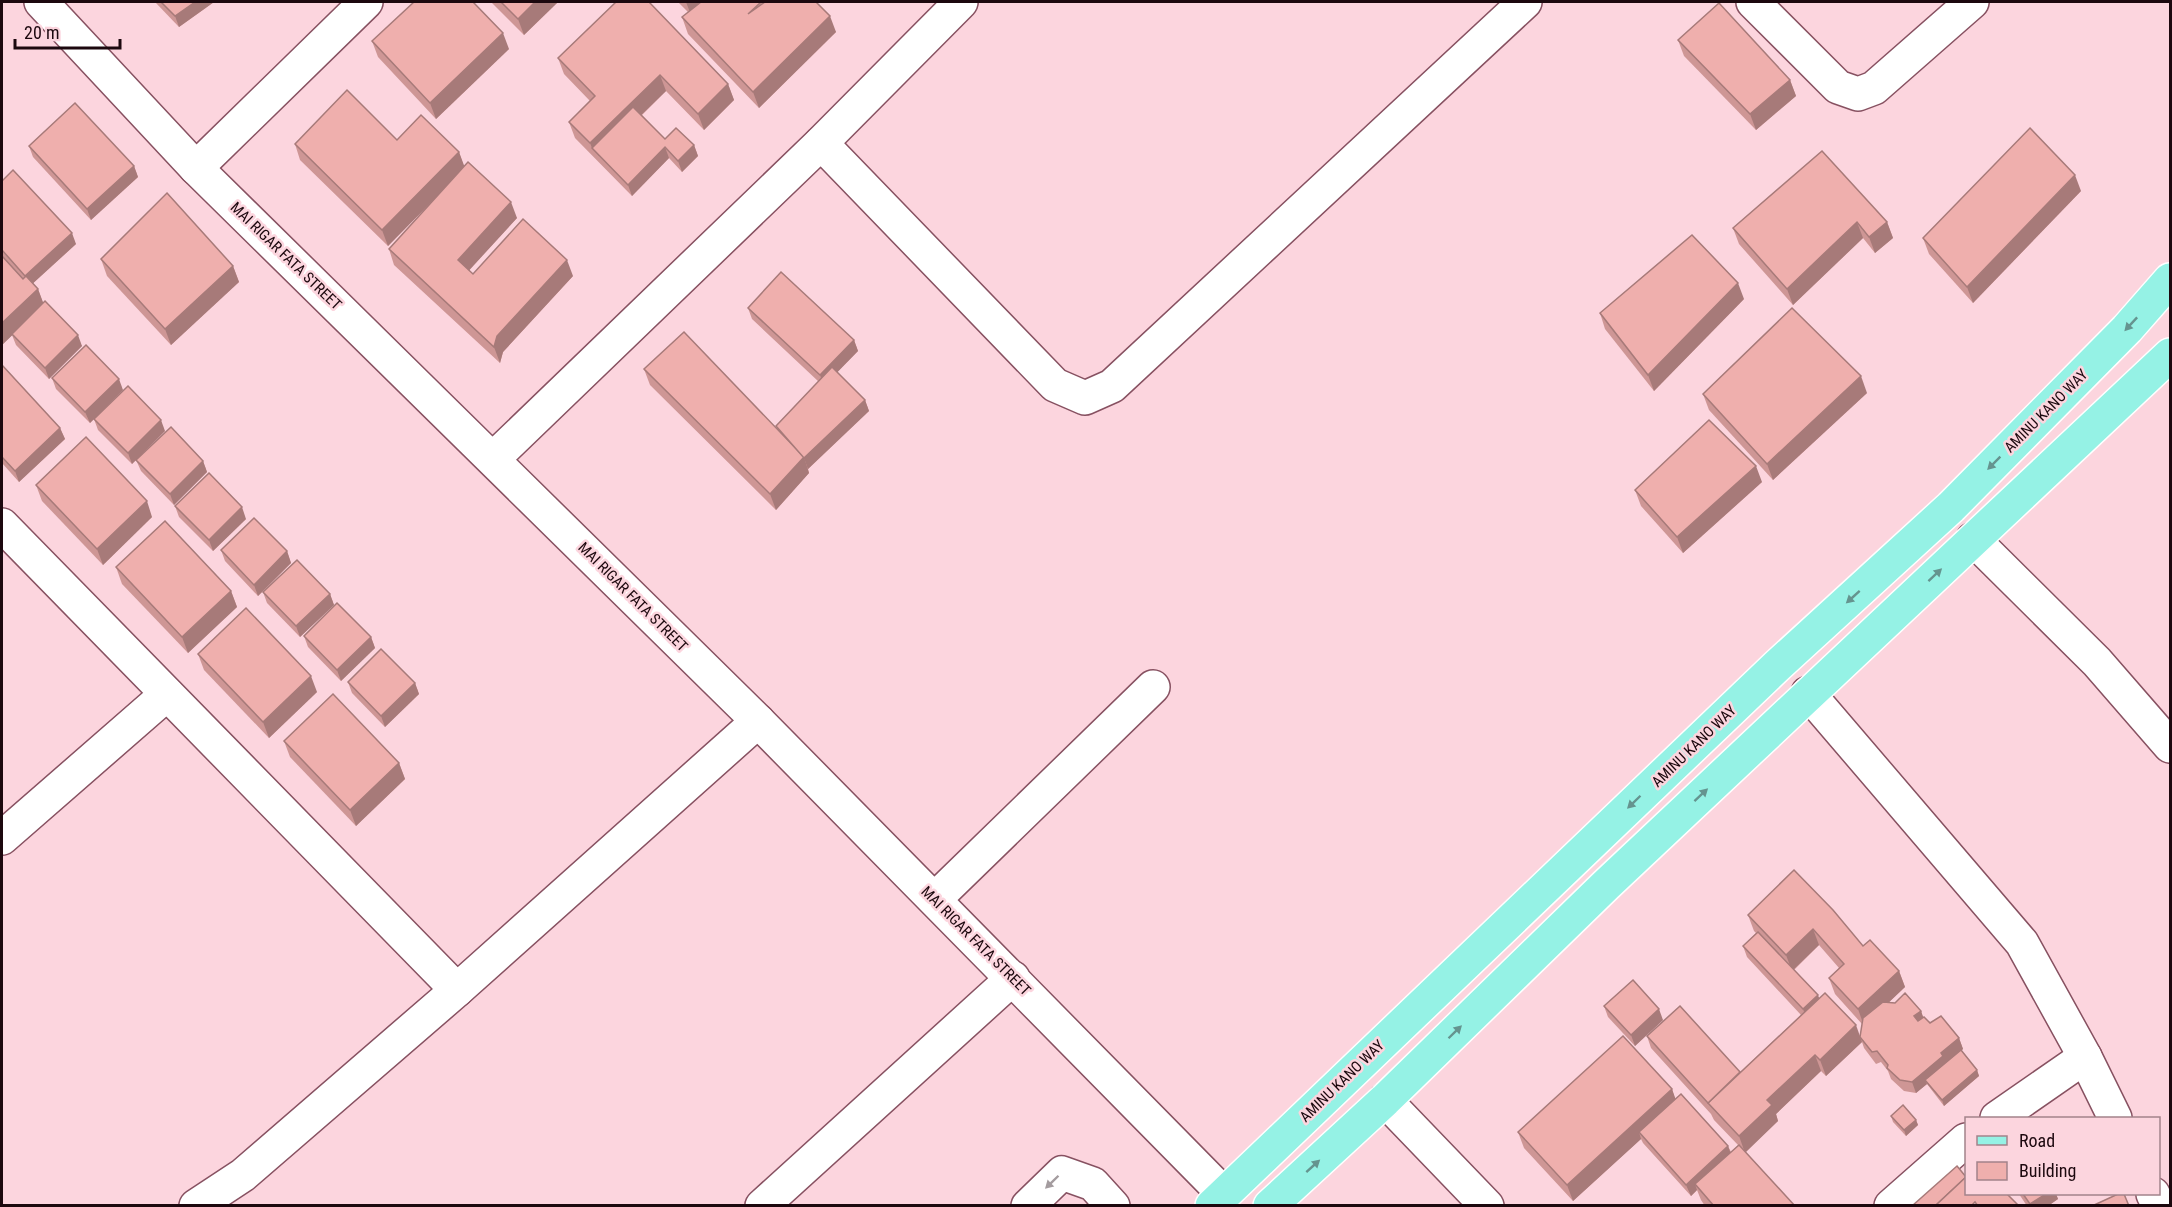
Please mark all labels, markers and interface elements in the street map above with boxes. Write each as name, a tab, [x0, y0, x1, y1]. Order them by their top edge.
scale bar	[15, 12, 120, 50]
text: 20 m	[24, 22, 59, 43]
street label: MAI RIGAR FATA STREET	[227, 198, 345, 314]
one-way arrow	[2124, 316, 2138, 331]
street label: AMINU KANO WAY	[2001, 366, 2091, 456]
one-way arrow	[1988, 455, 2002, 469]
street label: MAI RIGAR FATA STREET	[575, 539, 692, 656]
one-way arrow	[1927, 569, 1942, 582]
one-way arrow	[1846, 590, 1861, 603]
street label: AMINU KANO WAY	[1648, 701, 1740, 791]
one-way arrow	[1694, 788, 1709, 802]
one-way arrow	[1628, 795, 1642, 809]
street label: MAI RIGAR FATA STREET	[918, 883, 1035, 1000]
one-way arrow	[1448, 1026, 1462, 1040]
street label: AMINU KANO WAY	[1296, 1036, 1388, 1126]
legend	[1965, 1117, 2160, 1195]
text: Road	[2019, 1130, 2055, 1151]
one-way arrow	[1305, 1160, 1320, 1173]
text: Building	[2019, 1160, 2076, 1181]
one-way arrow	[1046, 1175, 1060, 1189]

